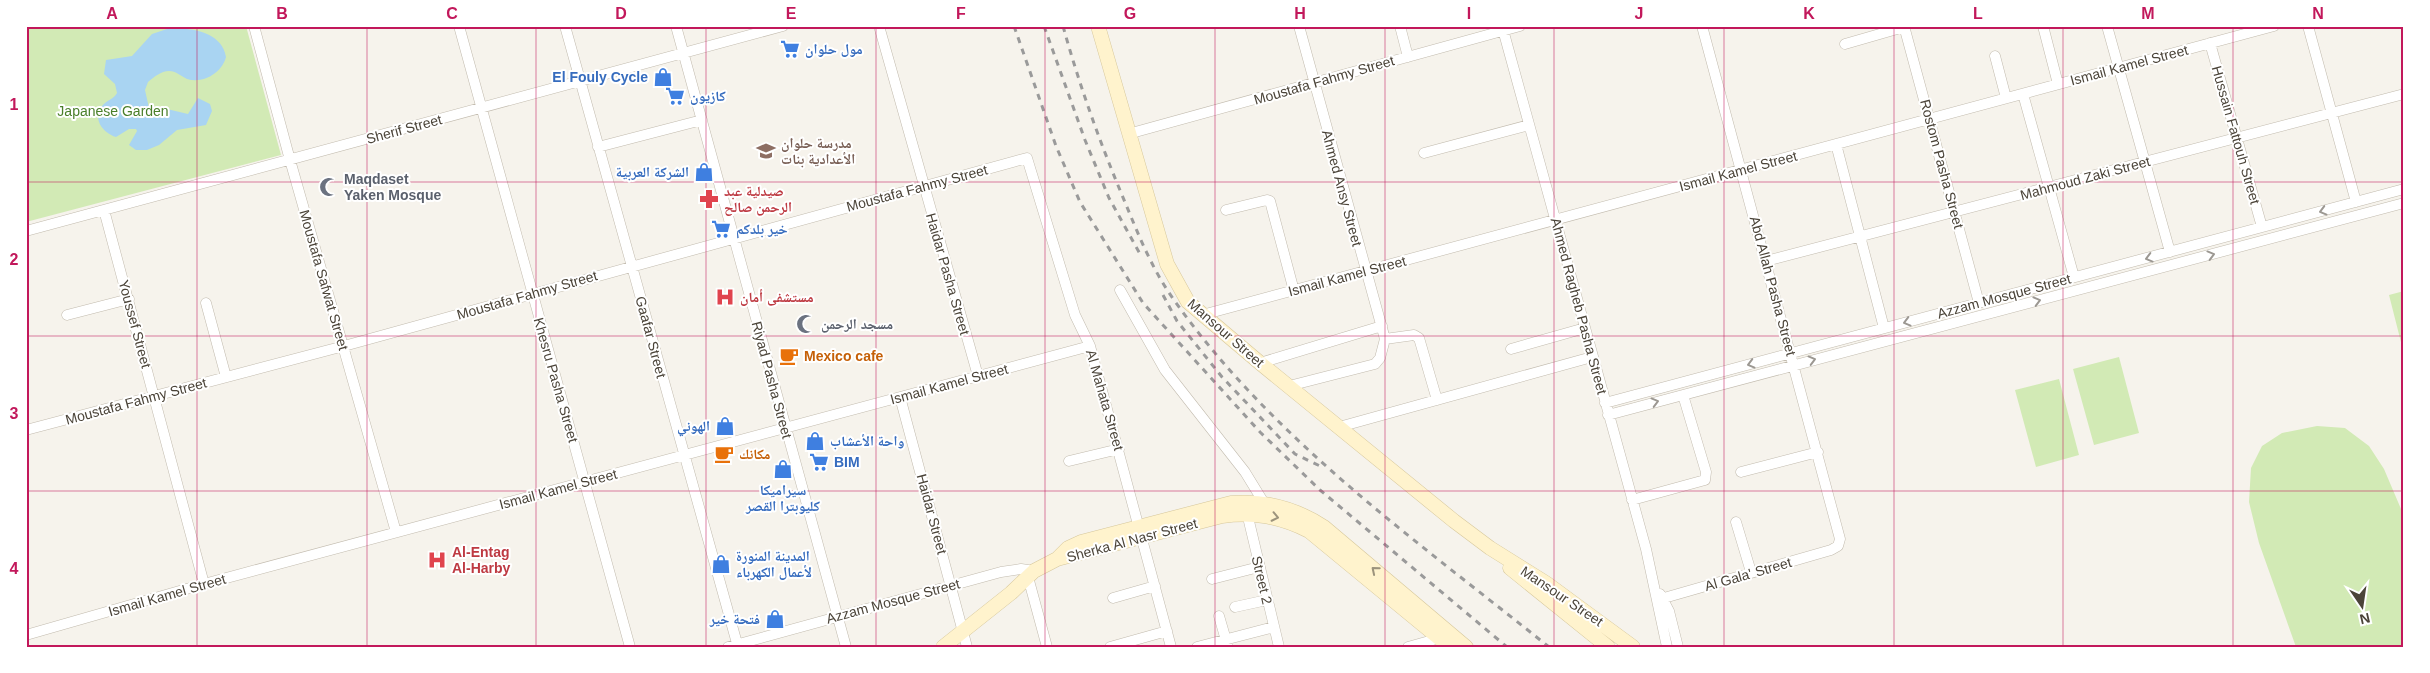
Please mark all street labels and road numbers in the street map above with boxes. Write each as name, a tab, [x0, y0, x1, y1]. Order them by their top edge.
street label: Ismail Kamel Street	[2068, 42, 2190, 88]
street label: Moustafa Fahmy Street	[1252, 52, 1396, 108]
street label: Hussain Fattouh Street	[2209, 64, 2263, 206]
street label: Rostom Pasha Street	[1917, 98, 1967, 230]
street label: Sherif Street	[364, 111, 444, 147]
street label: Ahmed Ansy Street	[1319, 128, 1365, 248]
street label: Ismail Kamel Street	[1677, 148, 1799, 194]
street label: Mahmoud Zaki Street	[2018, 153, 2152, 203]
street label: Moustafa Fahmy Street	[845, 161, 989, 215]
street label: Moustafa Safwat Street	[296, 208, 352, 352]
street label: Haidar Pasha Street	[923, 211, 973, 337]
street label: Abd Allah Pasha Street	[1747, 214, 1799, 358]
street label: Ahmed Ragheb Pasha Street	[1548, 216, 1610, 396]
street label: Ismail Kamel Street	[1286, 253, 1408, 299]
street label: Moustafa Fahmy Street	[455, 267, 599, 323]
street label: Azzam Mosque Street	[1935, 270, 2073, 322]
street label: Youssef Street	[116, 278, 154, 370]
street label: Gaafar Street	[632, 294, 670, 380]
street label: Mansour Street	[1185, 296, 1267, 371]
street label: Khesru Pasha Street	[531, 316, 582, 444]
street label: Riyad Pasha Street	[749, 320, 795, 440]
street label: Al Mahata Street	[1083, 348, 1127, 452]
street label: Ismail Kamel Street	[888, 361, 1010, 407]
street label: Moustafa Fahmy Street	[64, 374, 208, 428]
street label: Ismail Kamel Street	[497, 466, 619, 512]
street label: Haidar Street	[914, 472, 950, 556]
street label: Sherka Al Nasr Street	[1065, 515, 1199, 565]
street label: Street 2	[1249, 554, 1275, 606]
street label: Al Gala' Street	[1703, 554, 1793, 594]
street label: Mansour Street	[1518, 563, 1606, 629]
street label: Ismail Kamel Street	[106, 571, 228, 619]
street label: Azzam Mosque Street	[824, 575, 962, 627]

